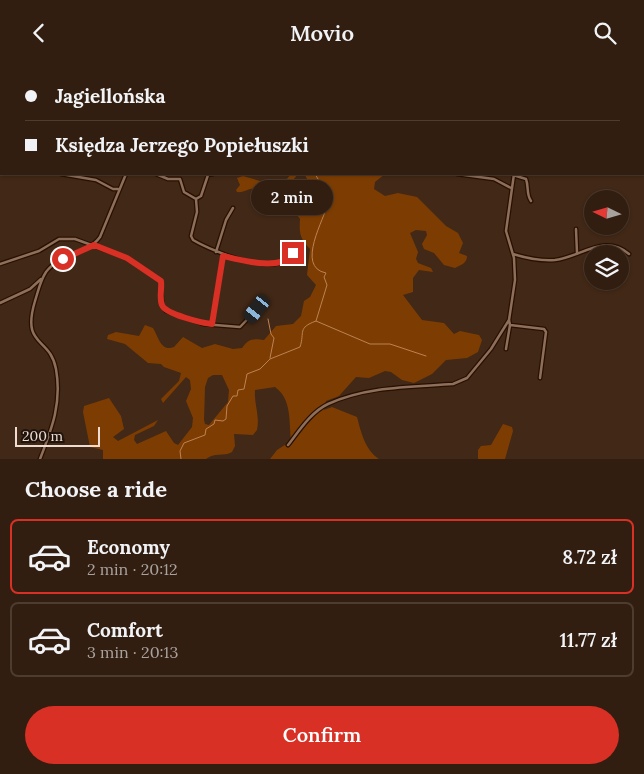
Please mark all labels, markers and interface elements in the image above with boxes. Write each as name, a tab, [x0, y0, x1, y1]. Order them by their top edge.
icon: back	[25, 19, 53, 47]
text: Movio	[290, 19, 354, 47]
icon: search	[591, 19, 619, 47]
text: Jagiellońska	[55, 84, 165, 108]
text: Księdza Jerzego Popiełuszki	[55, 133, 309, 157]
callout: 2 min	[252, 181, 334, 215]
text: 2 min	[271, 187, 313, 207]
north arrow	[584, 190, 629, 235]
map controls	[584, 190, 629, 290]
route end	[282, 242, 304, 264]
button: layers	[584, 245, 629, 290]
route start	[52, 248, 74, 270]
car	[241, 293, 272, 325]
scale bar	[15, 424, 100, 447]
text: 200 m	[22, 427, 63, 445]
text: Choose a ride	[25, 475, 167, 503]
icon: car	[27, 534, 72, 579]
text: Economy	[87, 535, 170, 559]
text: 8.72 zł	[562, 545, 617, 569]
text: 2 min · 20:12	[87, 559, 178, 579]
icon: car	[27, 617, 72, 662]
text: Comfort	[87, 618, 163, 642]
text: 11.77 zł	[559, 628, 617, 652]
text: 3 min · 20:13	[87, 642, 178, 662]
button: Confirm	[25, 706, 619, 764]

